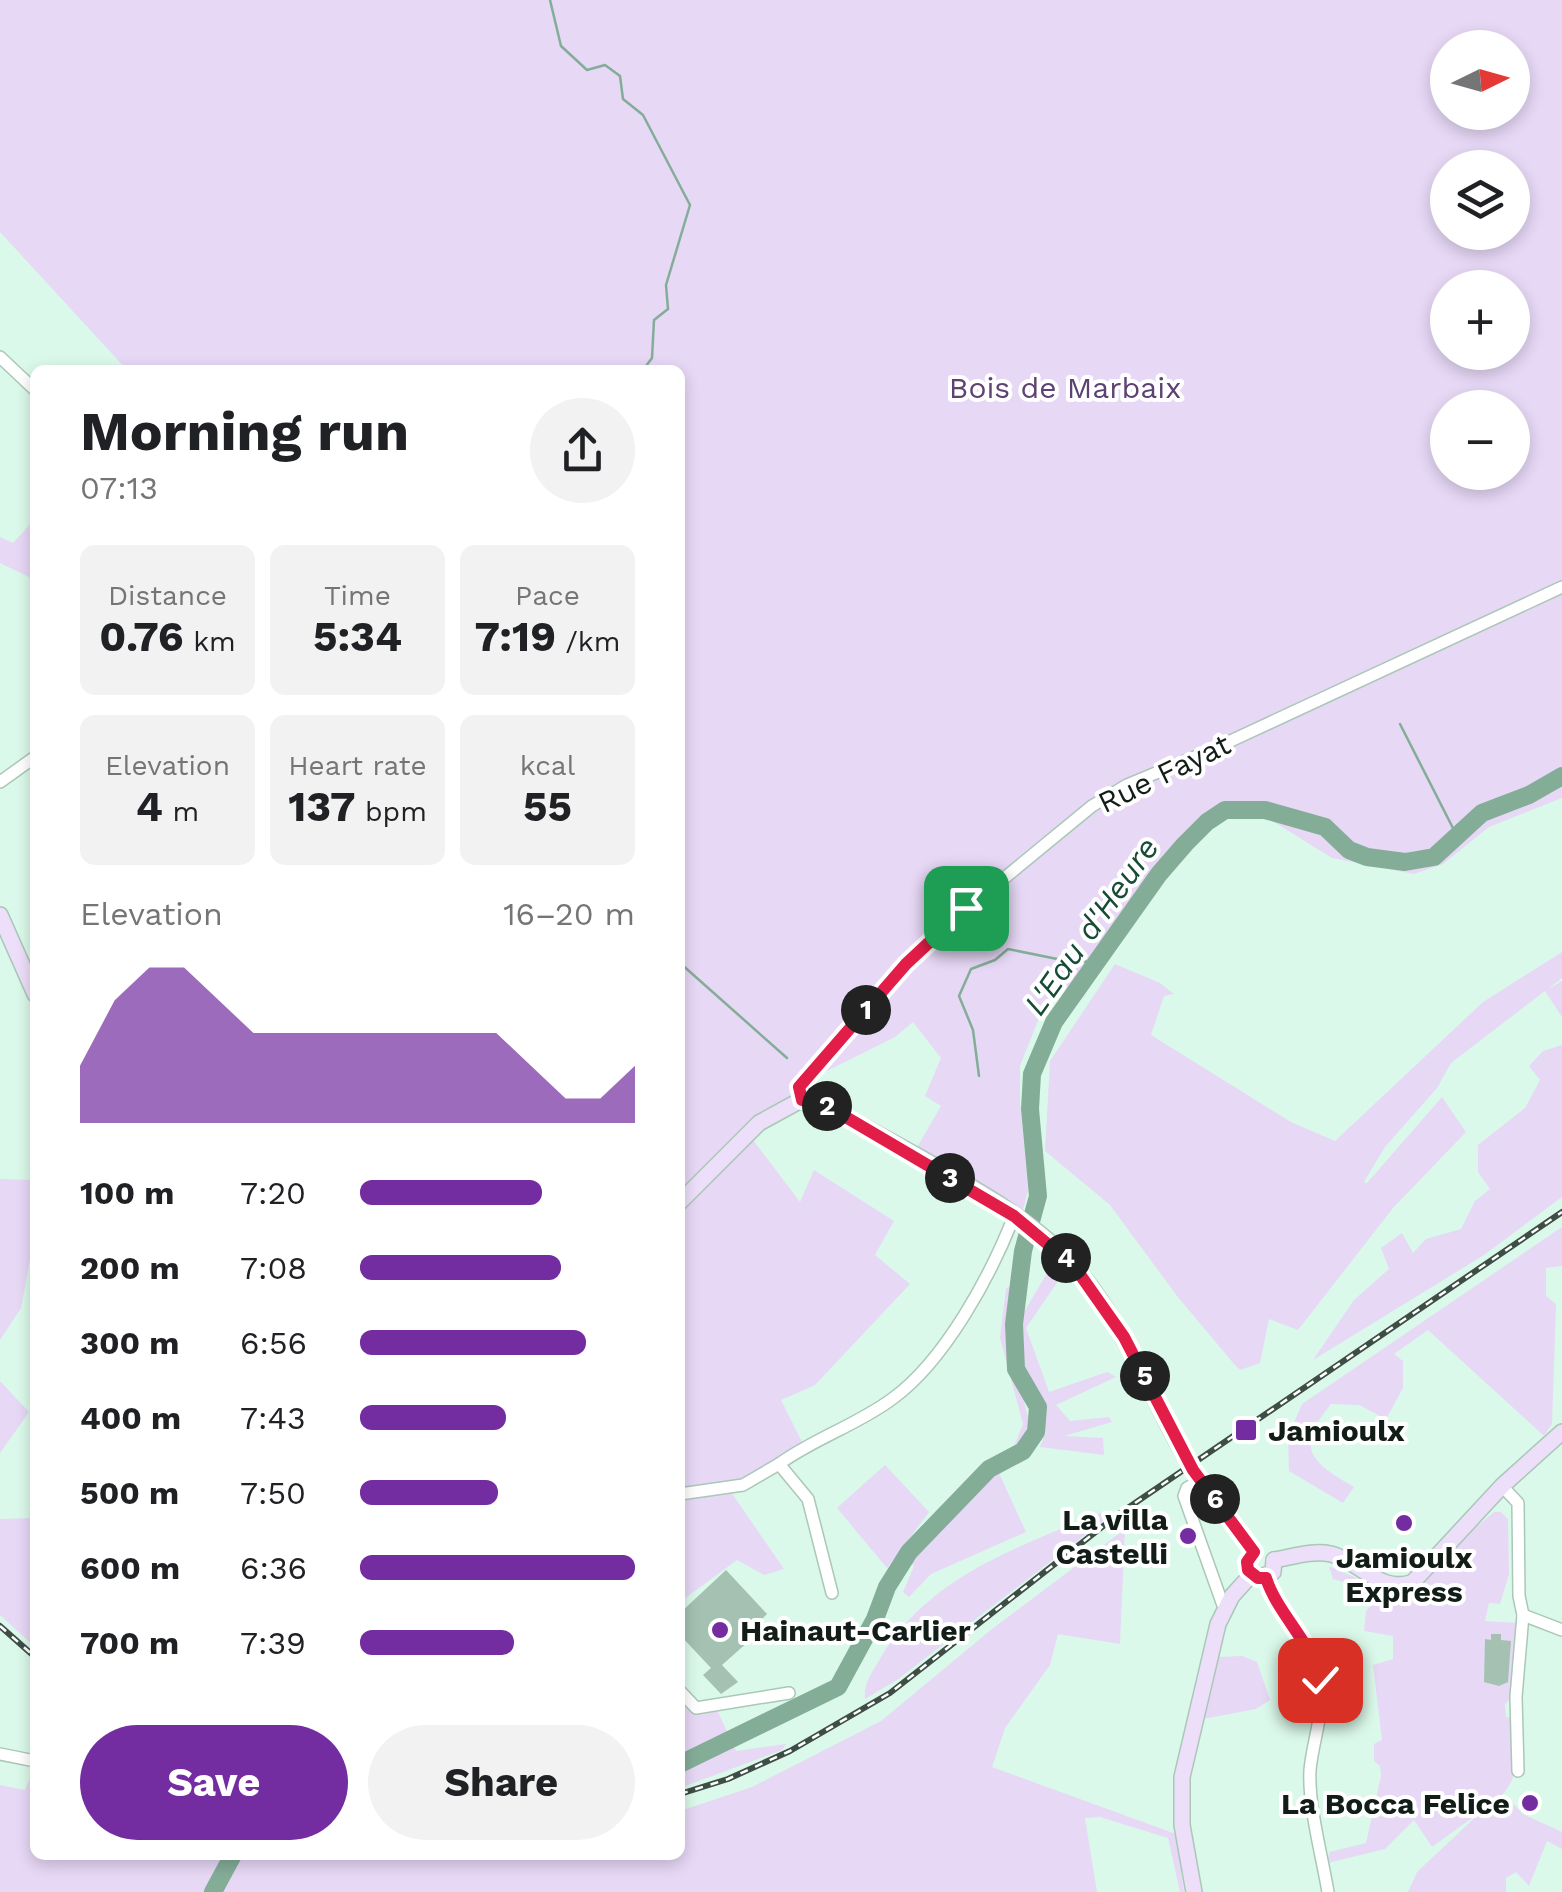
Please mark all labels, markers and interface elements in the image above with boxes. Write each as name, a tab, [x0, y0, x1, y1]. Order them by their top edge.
north arrow	[1430, 30, 1530, 130]
map controls	[1430, 30, 1530, 490]
button: layers	[1430, 150, 1530, 250]
button: +	[1430, 270, 1530, 370]
park label: Bois de Marbaix	[949, 370, 1181, 405]
button: −	[1430, 390, 1530, 490]
button: share	[530, 398, 635, 503]
text: Morning run	[80, 399, 409, 463]
text: 07:13	[80, 469, 158, 507]
text: Distance	[108, 579, 227, 612]
text: Time	[324, 579, 391, 612]
text: Pace	[515, 579, 580, 612]
text: 0.76	[99, 612, 184, 661]
text: 5:34	[313, 612, 402, 661]
text: 7:19	[475, 612, 556, 661]
text: km	[184, 625, 236, 658]
text: /km	[556, 625, 620, 658]
street label: Rue Fayat	[1092, 726, 1236, 820]
text: Elevation	[105, 749, 230, 782]
text: Heart rate	[288, 749, 427, 782]
text: kcal	[520, 749, 575, 782]
text: 4	[136, 782, 163, 831]
text: 137	[288, 782, 356, 831]
text: 55	[523, 782, 572, 831]
text: m	[163, 795, 199, 828]
text: bpm	[356, 795, 427, 828]
water label: L'Eau d'Heure	[1016, 830, 1166, 1022]
pin	[924, 866, 1009, 951]
icon: arrive	[939, 881, 994, 936]
text: Elevation	[80, 895, 223, 933]
text: 16–20 m	[503, 895, 635, 933]
pin: 1	[841, 985, 891, 1035]
text: 1	[860, 993, 872, 1026]
pin: 2	[802, 1081, 852, 1131]
text: 2	[819, 1089, 835, 1122]
pin: 3	[925, 1153, 975, 1203]
text: 3	[942, 1161, 958, 1194]
text: 100 m	[80, 1174, 174, 1212]
text: 7:20	[240, 1174, 306, 1212]
pin: 4	[1041, 1233, 1091, 1283]
text: 4	[1057, 1241, 1075, 1274]
text: 200 m	[80, 1249, 180, 1287]
text: 7:08	[240, 1249, 307, 1287]
text: 300 m	[80, 1324, 179, 1362]
text: 6:56	[240, 1324, 307, 1362]
pin: 5	[1120, 1351, 1170, 1401]
text: 5	[1137, 1359, 1153, 1392]
text: 400 m	[80, 1399, 181, 1437]
text: 7:43	[240, 1399, 306, 1437]
place label: Jamioulx	[1268, 1413, 1405, 1448]
marker: Jamioulx	[1233, 1417, 1259, 1443]
text: 500 m	[80, 1474, 179, 1512]
text: 7:50	[240, 1474, 306, 1512]
pin: 6	[1190, 1474, 1240, 1524]
text: 6	[1206, 1482, 1224, 1515]
place label: La villa Castelli	[1055, 1502, 1169, 1571]
marker: Jamioulx Express	[1393, 1512, 1415, 1534]
marker: La villa Castelli	[1177, 1525, 1199, 1547]
place label: Jamioulx Express	[1336, 1540, 1473, 1609]
text: 600 m	[80, 1549, 180, 1587]
text: 6:36	[240, 1549, 307, 1587]
place label: Hainaut-Carlier	[740, 1613, 971, 1648]
marker: Hainaut-Carlier	[709, 1619, 731, 1641]
text: 700 m	[80, 1624, 179, 1662]
text: 7:39	[240, 1624, 306, 1662]
pin	[1278, 1638, 1363, 1723]
icon: check	[1293, 1653, 1348, 1708]
button: Save	[80, 1725, 348, 1840]
button: Share	[368, 1725, 635, 1840]
place label: La Bocca Felice	[1281, 1786, 1510, 1821]
marker: La Bocca Felice	[1519, 1792, 1541, 1814]

